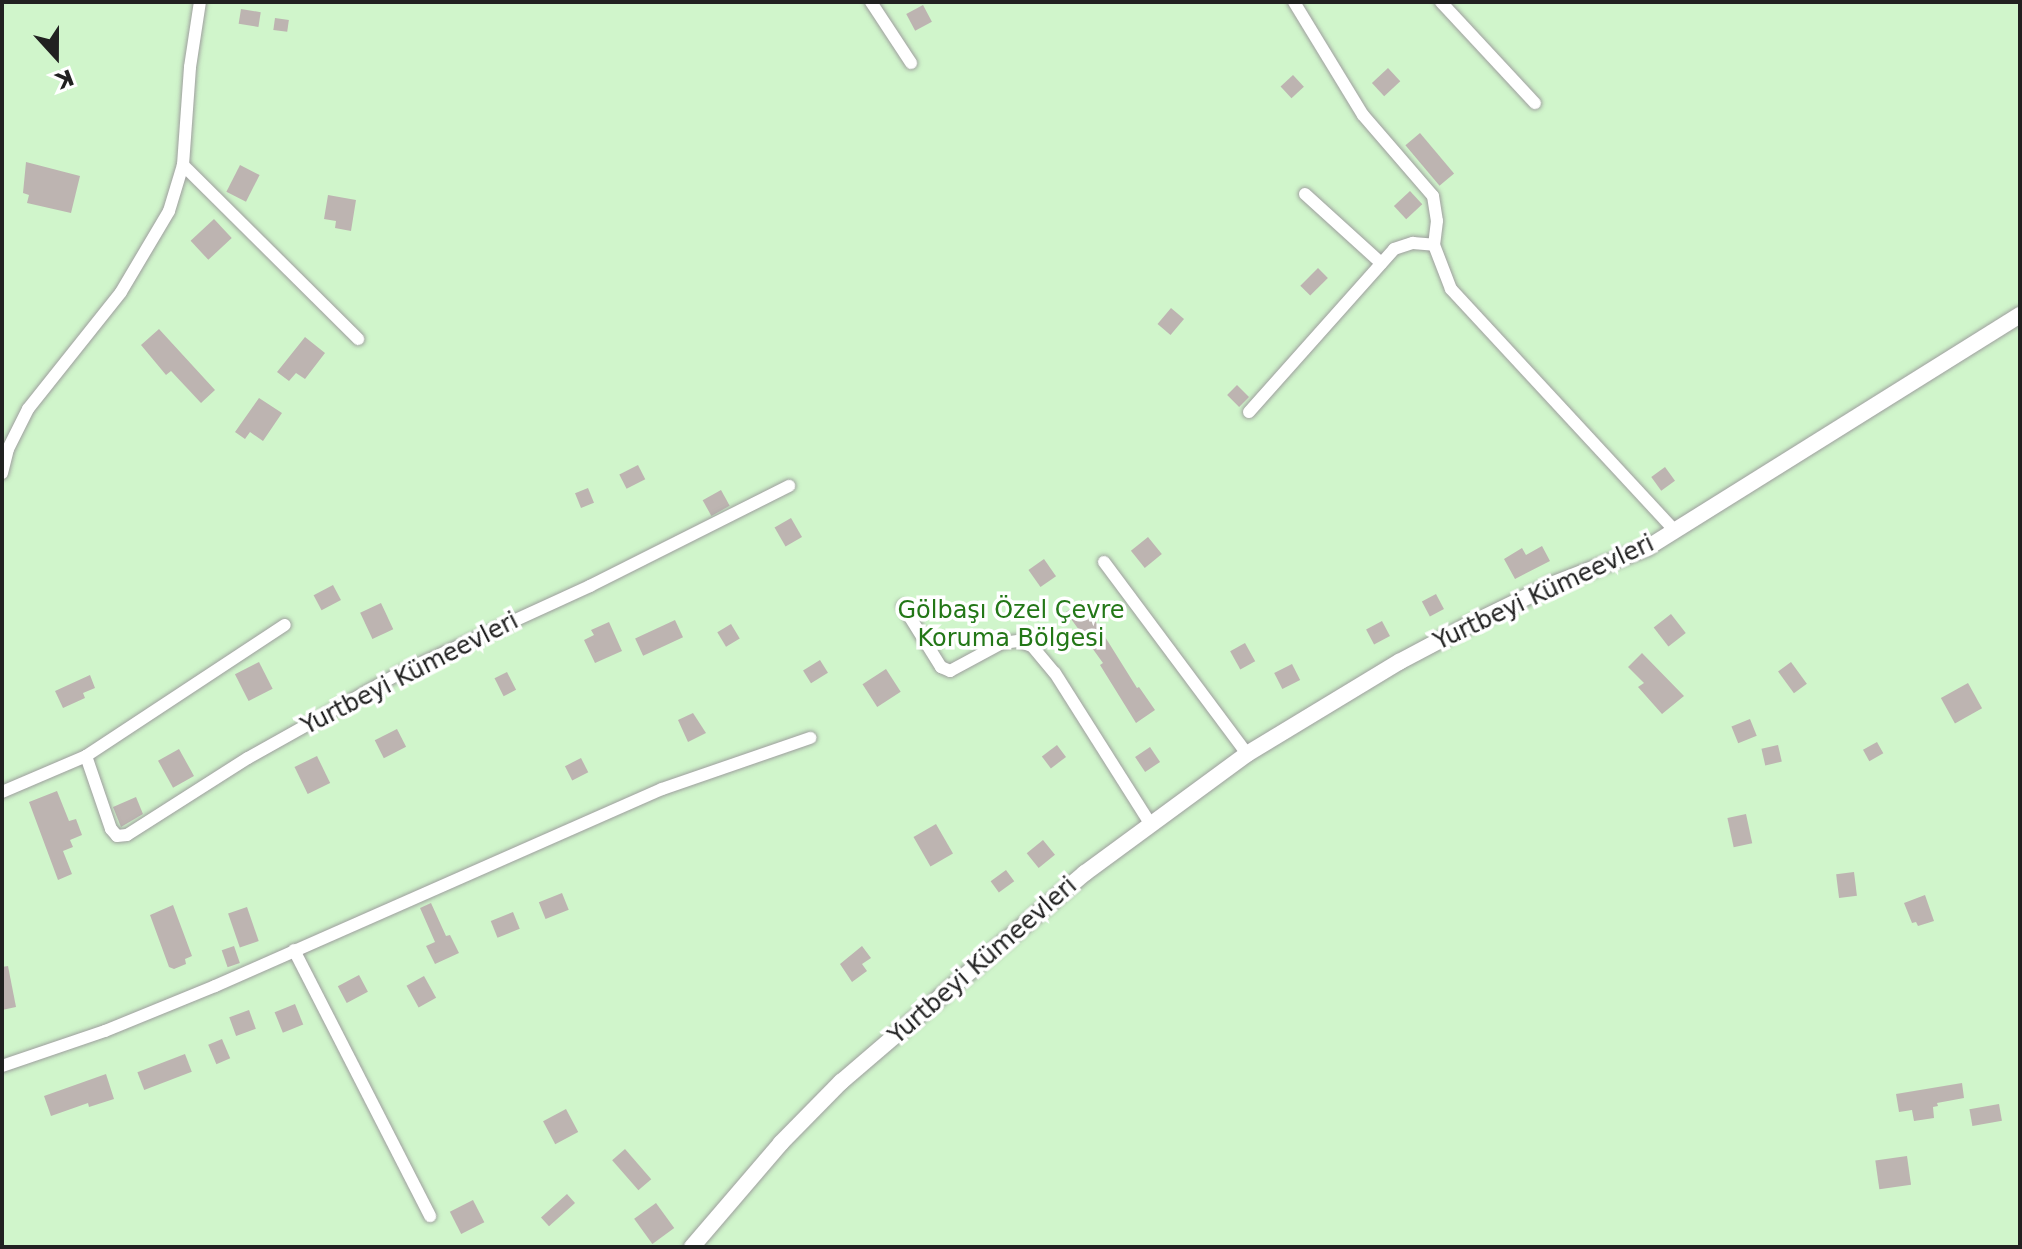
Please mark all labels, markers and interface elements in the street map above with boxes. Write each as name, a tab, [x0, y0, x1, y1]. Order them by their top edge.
north arrow	[16, 16, 96, 96]
text: K	[52, 64, 77, 94]
street label: Yurtbeyi Kümeevleri	[1429, 529, 1659, 657]
park label: Gölbaşı Özel Çevre Koruma Bölgesi	[897, 597, 1125, 653]
street label: Yurtbeyi Kümeevleri	[297, 607, 523, 741]
street label: Yurtbeyi Kümeevleri	[883, 871, 1083, 1051]

